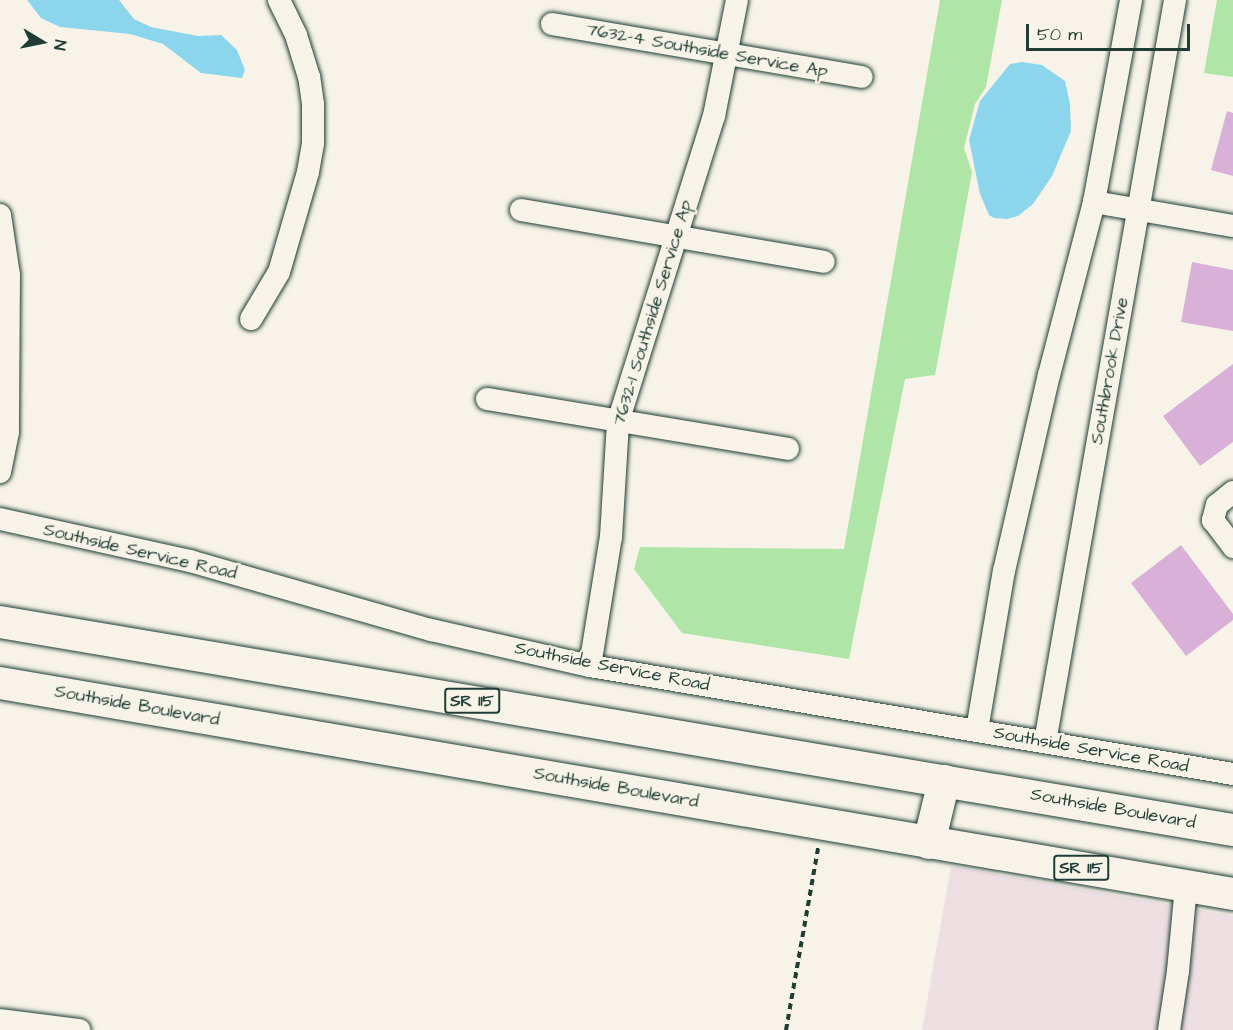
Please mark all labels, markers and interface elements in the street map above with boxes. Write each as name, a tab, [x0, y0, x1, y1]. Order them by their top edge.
north arrow	[12, 12, 72, 72]
scale bar	[1029, 12, 1192, 50]
street label: 7632-4 Southside Service Ap	[584, 19, 830, 83]
text: 50 m	[1037, 22, 1082, 47]
text: N	[48, 38, 71, 52]
street label: 7632-1 Southside Service Ap	[608, 197, 698, 429]
street label: Southbrook Drive	[1086, 296, 1134, 446]
street label: Southside Service Road	[41, 519, 239, 585]
street label: Southside Service Road	[513, 638, 711, 696]
street label: Southside Boulevard	[53, 681, 221, 731]
road number: SR 115	[444, 688, 500, 714]
street label: Southside Service Road	[992, 722, 1190, 778]
street label: Southside Boulevard	[532, 763, 700, 813]
street label: Southside Boulevard	[1029, 784, 1197, 834]
road number: SR 115	[1052, 855, 1110, 881]

